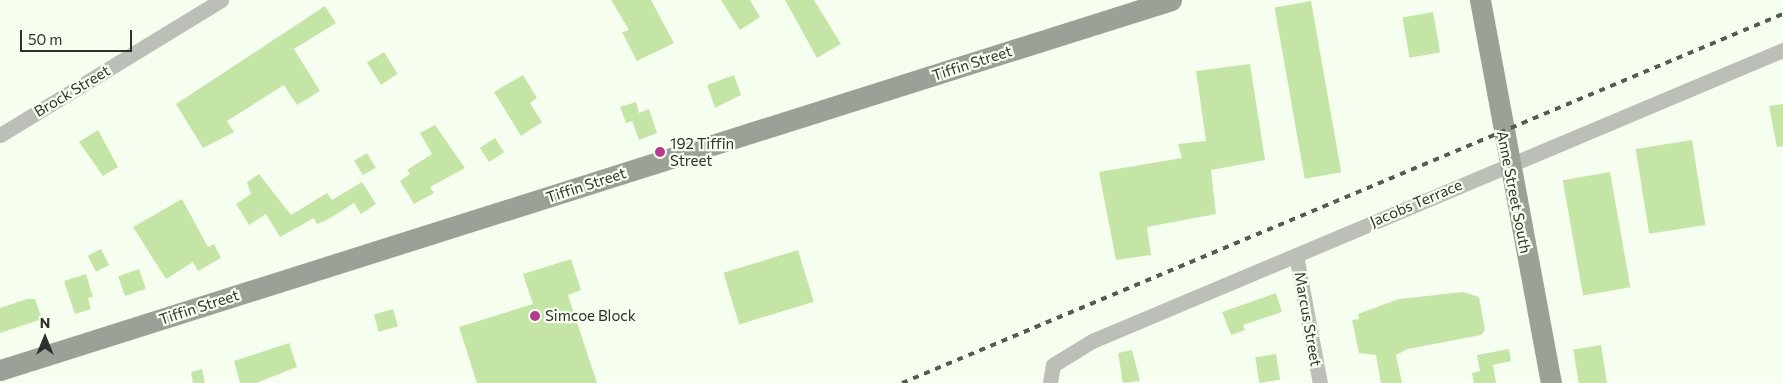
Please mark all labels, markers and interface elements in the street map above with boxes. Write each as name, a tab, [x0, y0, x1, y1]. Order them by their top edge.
scale bar	[22, 20, 135, 52]
text: 50 m	[28, 30, 62, 48]
street label: Tiffin Street	[930, 42, 1014, 84]
street label: Brock Street	[31, 61, 113, 121]
street label: Anne Street South	[1493, 129, 1535, 255]
place label: 192 Tiffin Street	[670, 134, 734, 169]
marker: 192 Tiffin Street	[654, 146, 666, 158]
street label: Tiffin Street	[544, 164, 628, 206]
street label: Jacobs Terrace	[1367, 175, 1465, 231]
street label: Marcus Street	[1291, 270, 1325, 368]
street label: Tiffin Street	[157, 286, 241, 328]
place label: Simcoe Block	[545, 307, 636, 325]
marker: Simcoe Block	[529, 310, 541, 322]
north arrow	[20, 313, 70, 363]
text: N	[40, 314, 50, 331]

